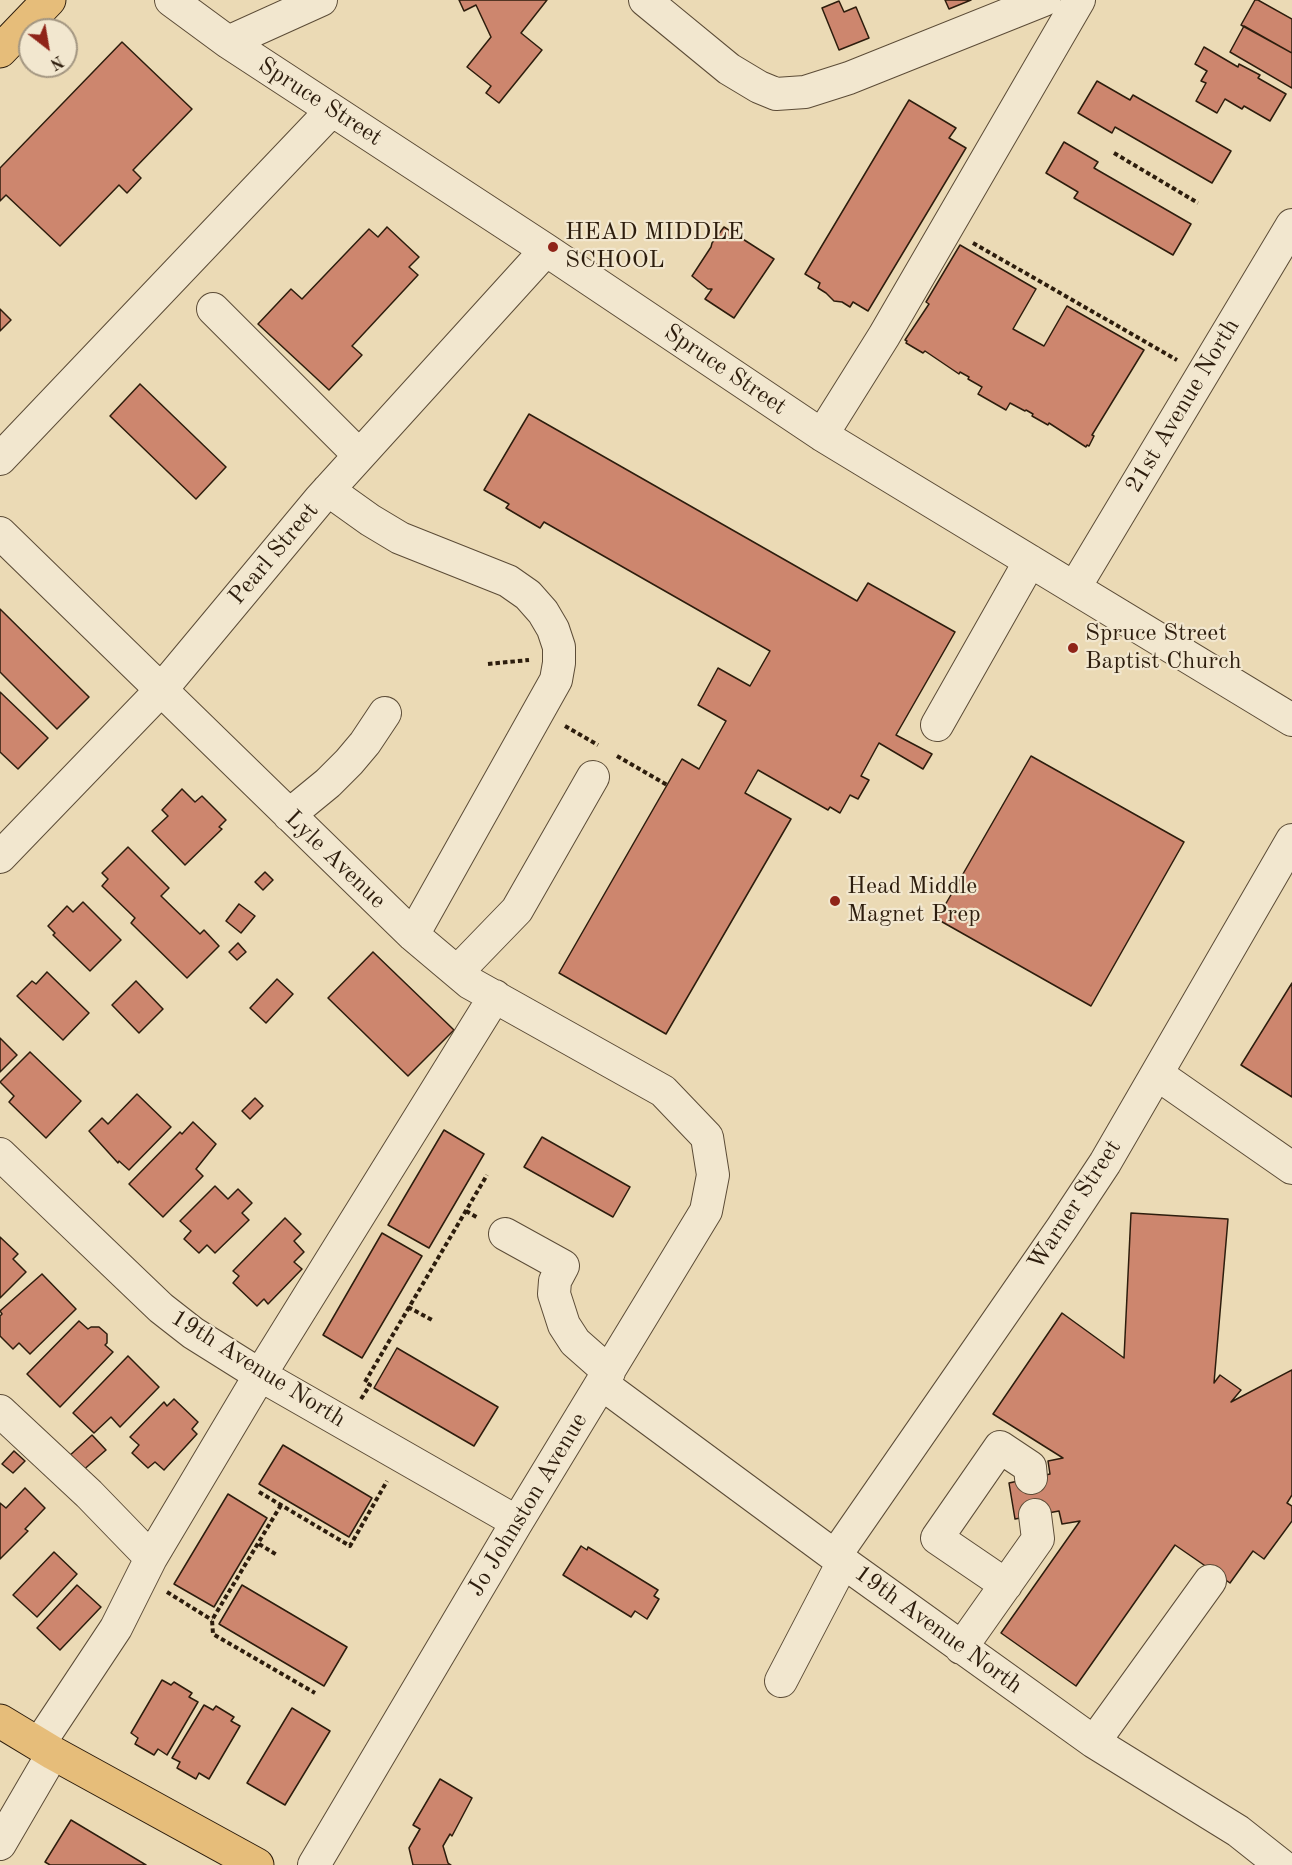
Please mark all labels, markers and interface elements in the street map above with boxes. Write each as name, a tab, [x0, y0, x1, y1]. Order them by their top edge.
north arrow	[18, 18, 78, 78]
street label: Spruce Street	[253, 51, 387, 153]
text: N	[47, 52, 66, 72]
place label: HEAD MIDDLE SCHOOL	[565, 219, 744, 275]
marker: HEAD MIDDLE SCHOOL	[546, 240, 560, 254]
street label: 21st Avenue North	[1120, 314, 1246, 498]
street label: Spruce Street	[658, 318, 792, 422]
street label: Pearl Street	[223, 497, 325, 611]
place label: Spruce Street Baptist Church	[1085, 620, 1242, 676]
marker: Spruce Street Baptist Church	[1066, 641, 1080, 655]
street label: Lyle Avenue	[279, 805, 391, 915]
place label: Head Middle Magnet Prep	[847, 873, 981, 929]
marker: Head Middle Magnet Prep	[828, 894, 842, 908]
street label: Warner Street	[1022, 1134, 1128, 1276]
street label: 19th Avenue North	[165, 1304, 351, 1434]
street label: Jo Johnston Avenue	[462, 1408, 594, 1602]
street label: 19th Avenue North	[848, 1559, 1028, 1701]

